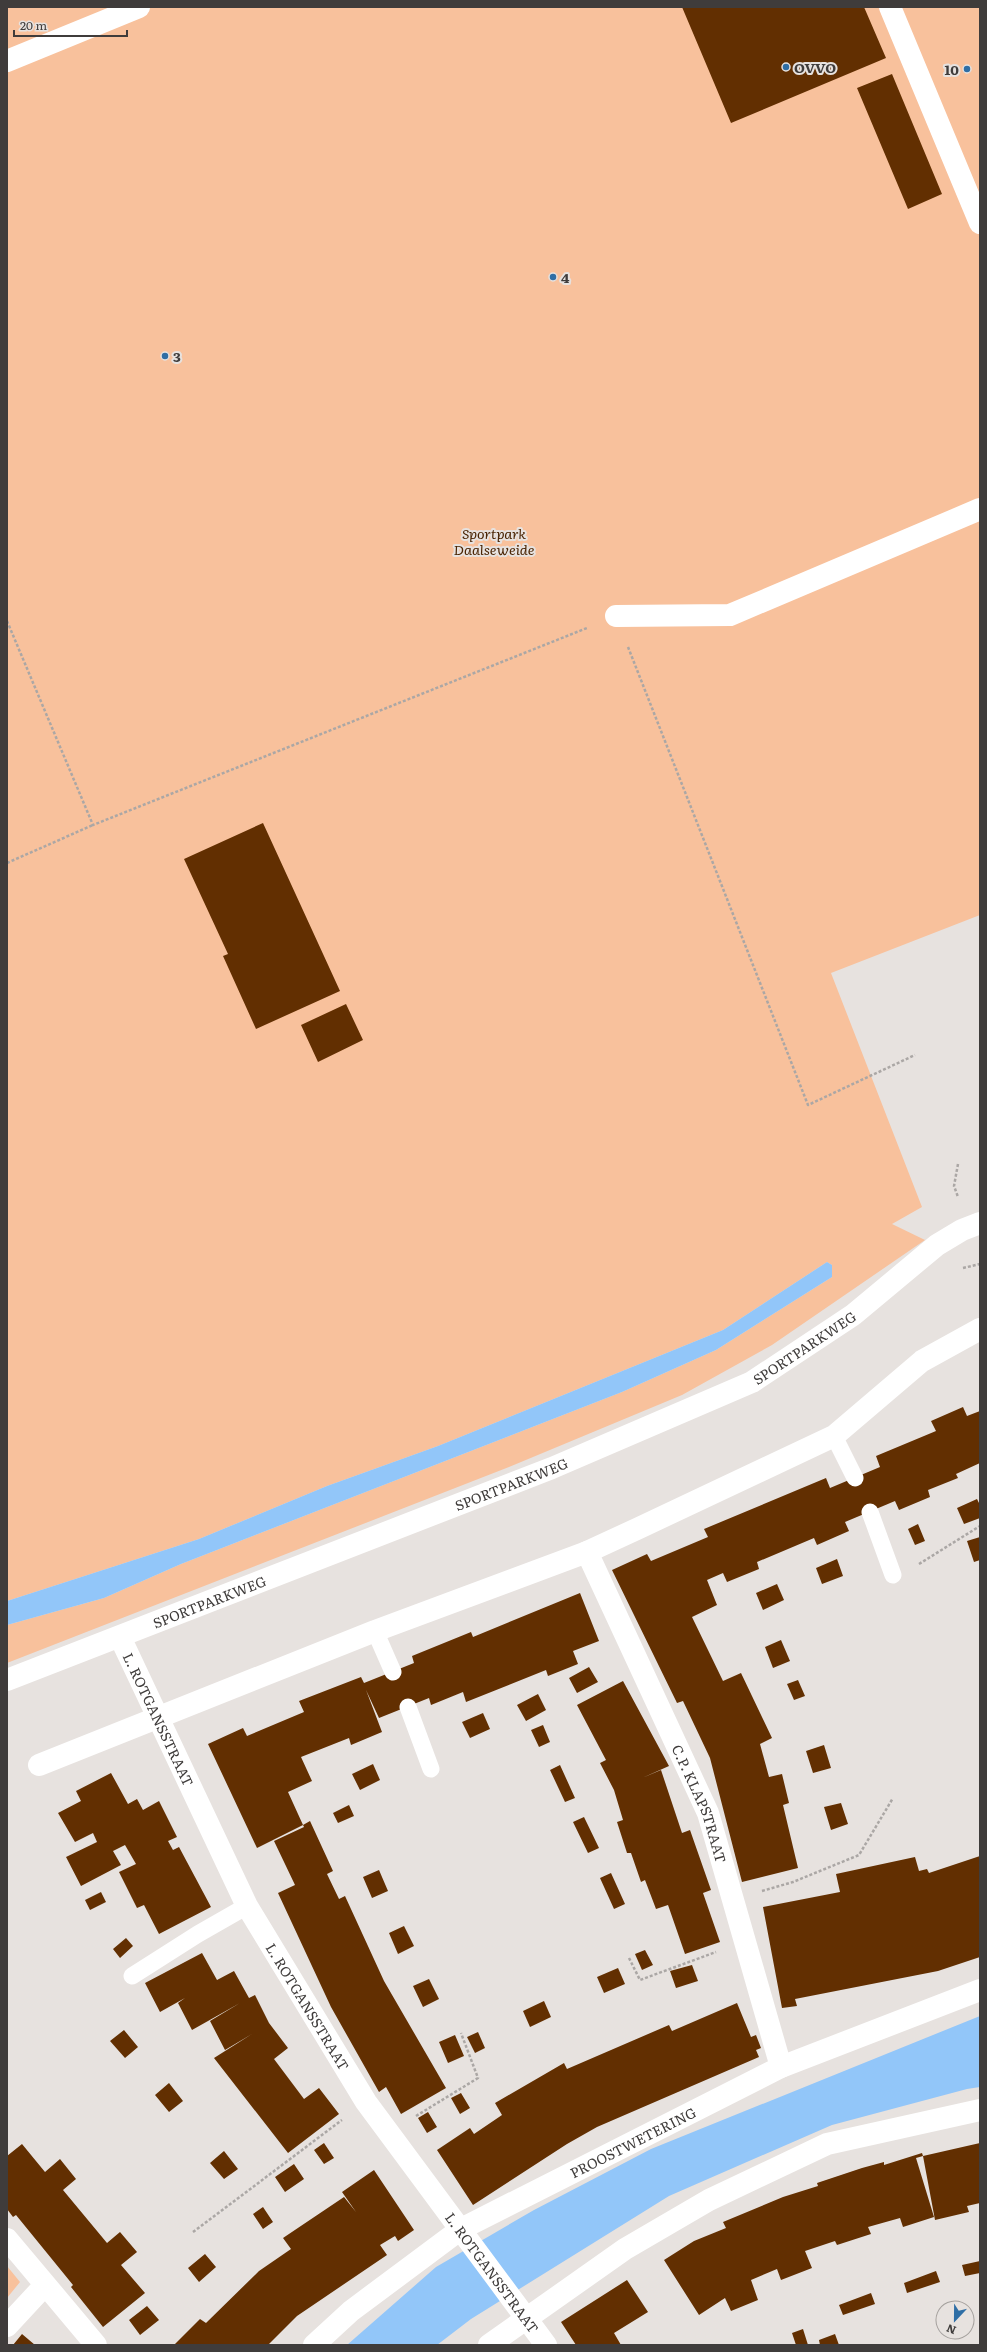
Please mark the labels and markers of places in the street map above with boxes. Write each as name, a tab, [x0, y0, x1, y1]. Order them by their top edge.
place label: OVVO	[794, 57, 836, 77]
place label: 10	[945, 59, 959, 79]
marker: OVVO	[781, 62, 791, 72]
marker: 10	[962, 64, 972, 74]
place label: 4	[561, 267, 570, 287]
marker: 4	[548, 272, 558, 282]
place label: 3	[173, 346, 181, 366]
marker: 3	[160, 351, 170, 361]

